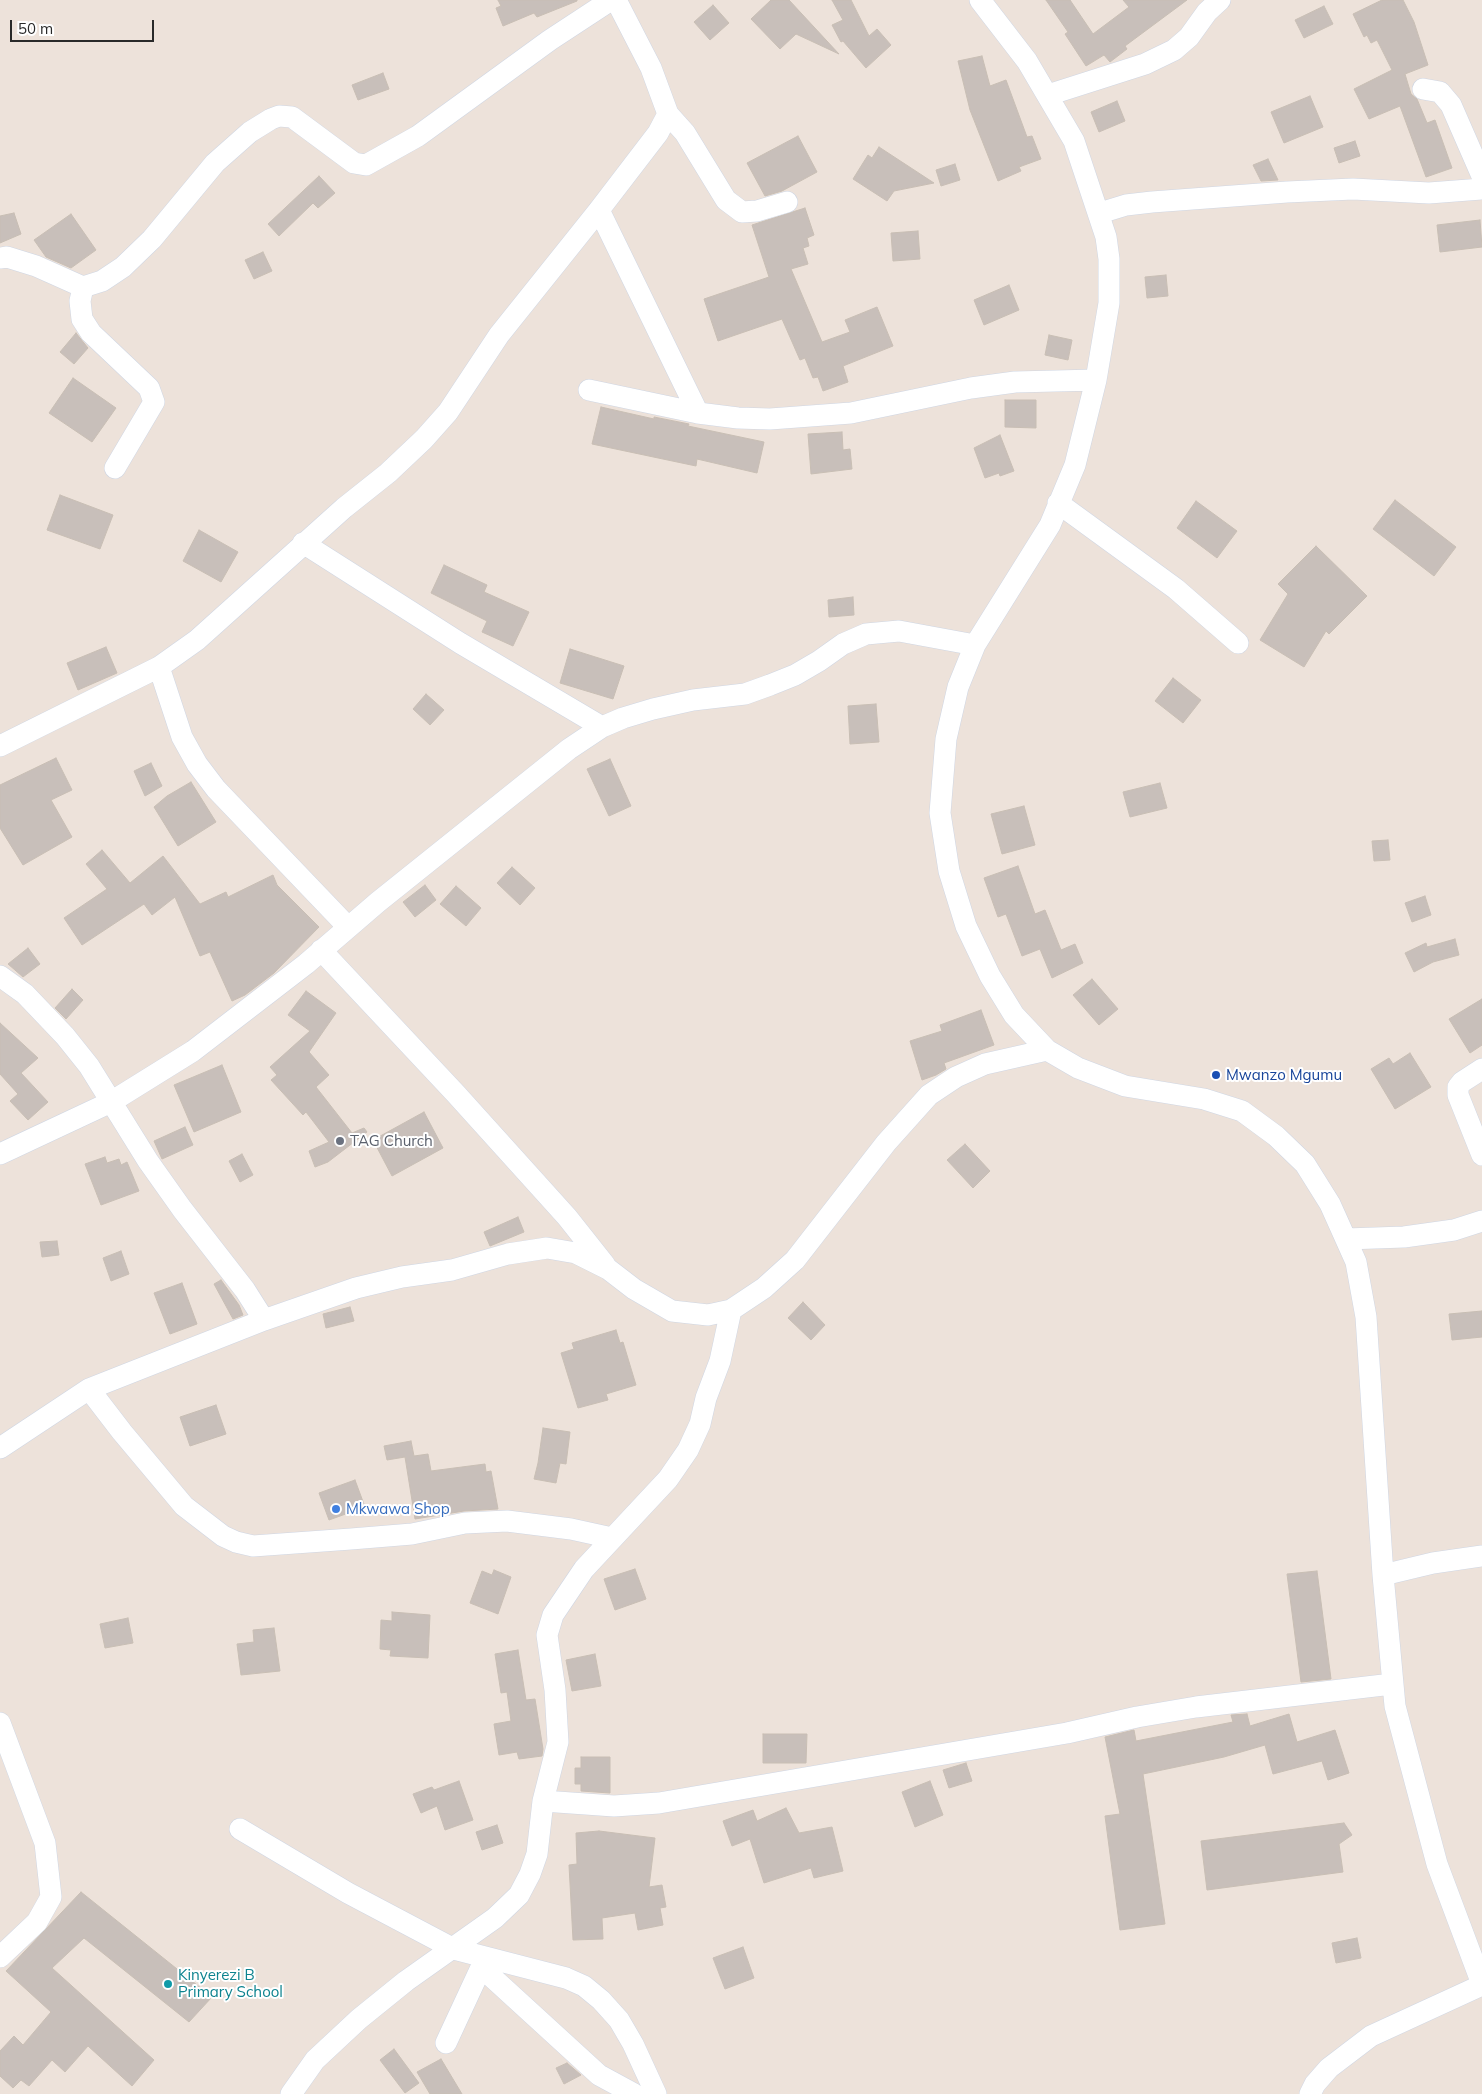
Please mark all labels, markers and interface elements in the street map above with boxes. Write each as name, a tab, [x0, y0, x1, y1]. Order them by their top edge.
scale bar	[12, 10, 156, 42]
text: 50 m	[18, 19, 53, 38]
place label: Mwanzo Mgumu	[1226, 1066, 1342, 1084]
marker: Mwanzo Mgumu	[1210, 1069, 1222, 1081]
place label: TAG Church	[350, 1132, 433, 1150]
marker: TAG Church	[334, 1135, 346, 1147]
place label: Mkwawa Shop	[346, 1500, 450, 1518]
marker: Mkwawa Shop	[330, 1503, 342, 1515]
place label: Kinyerezi B Primary School	[178, 1966, 283, 2001]
marker: Kinyerezi B Primary School	[162, 1978, 174, 1990]

